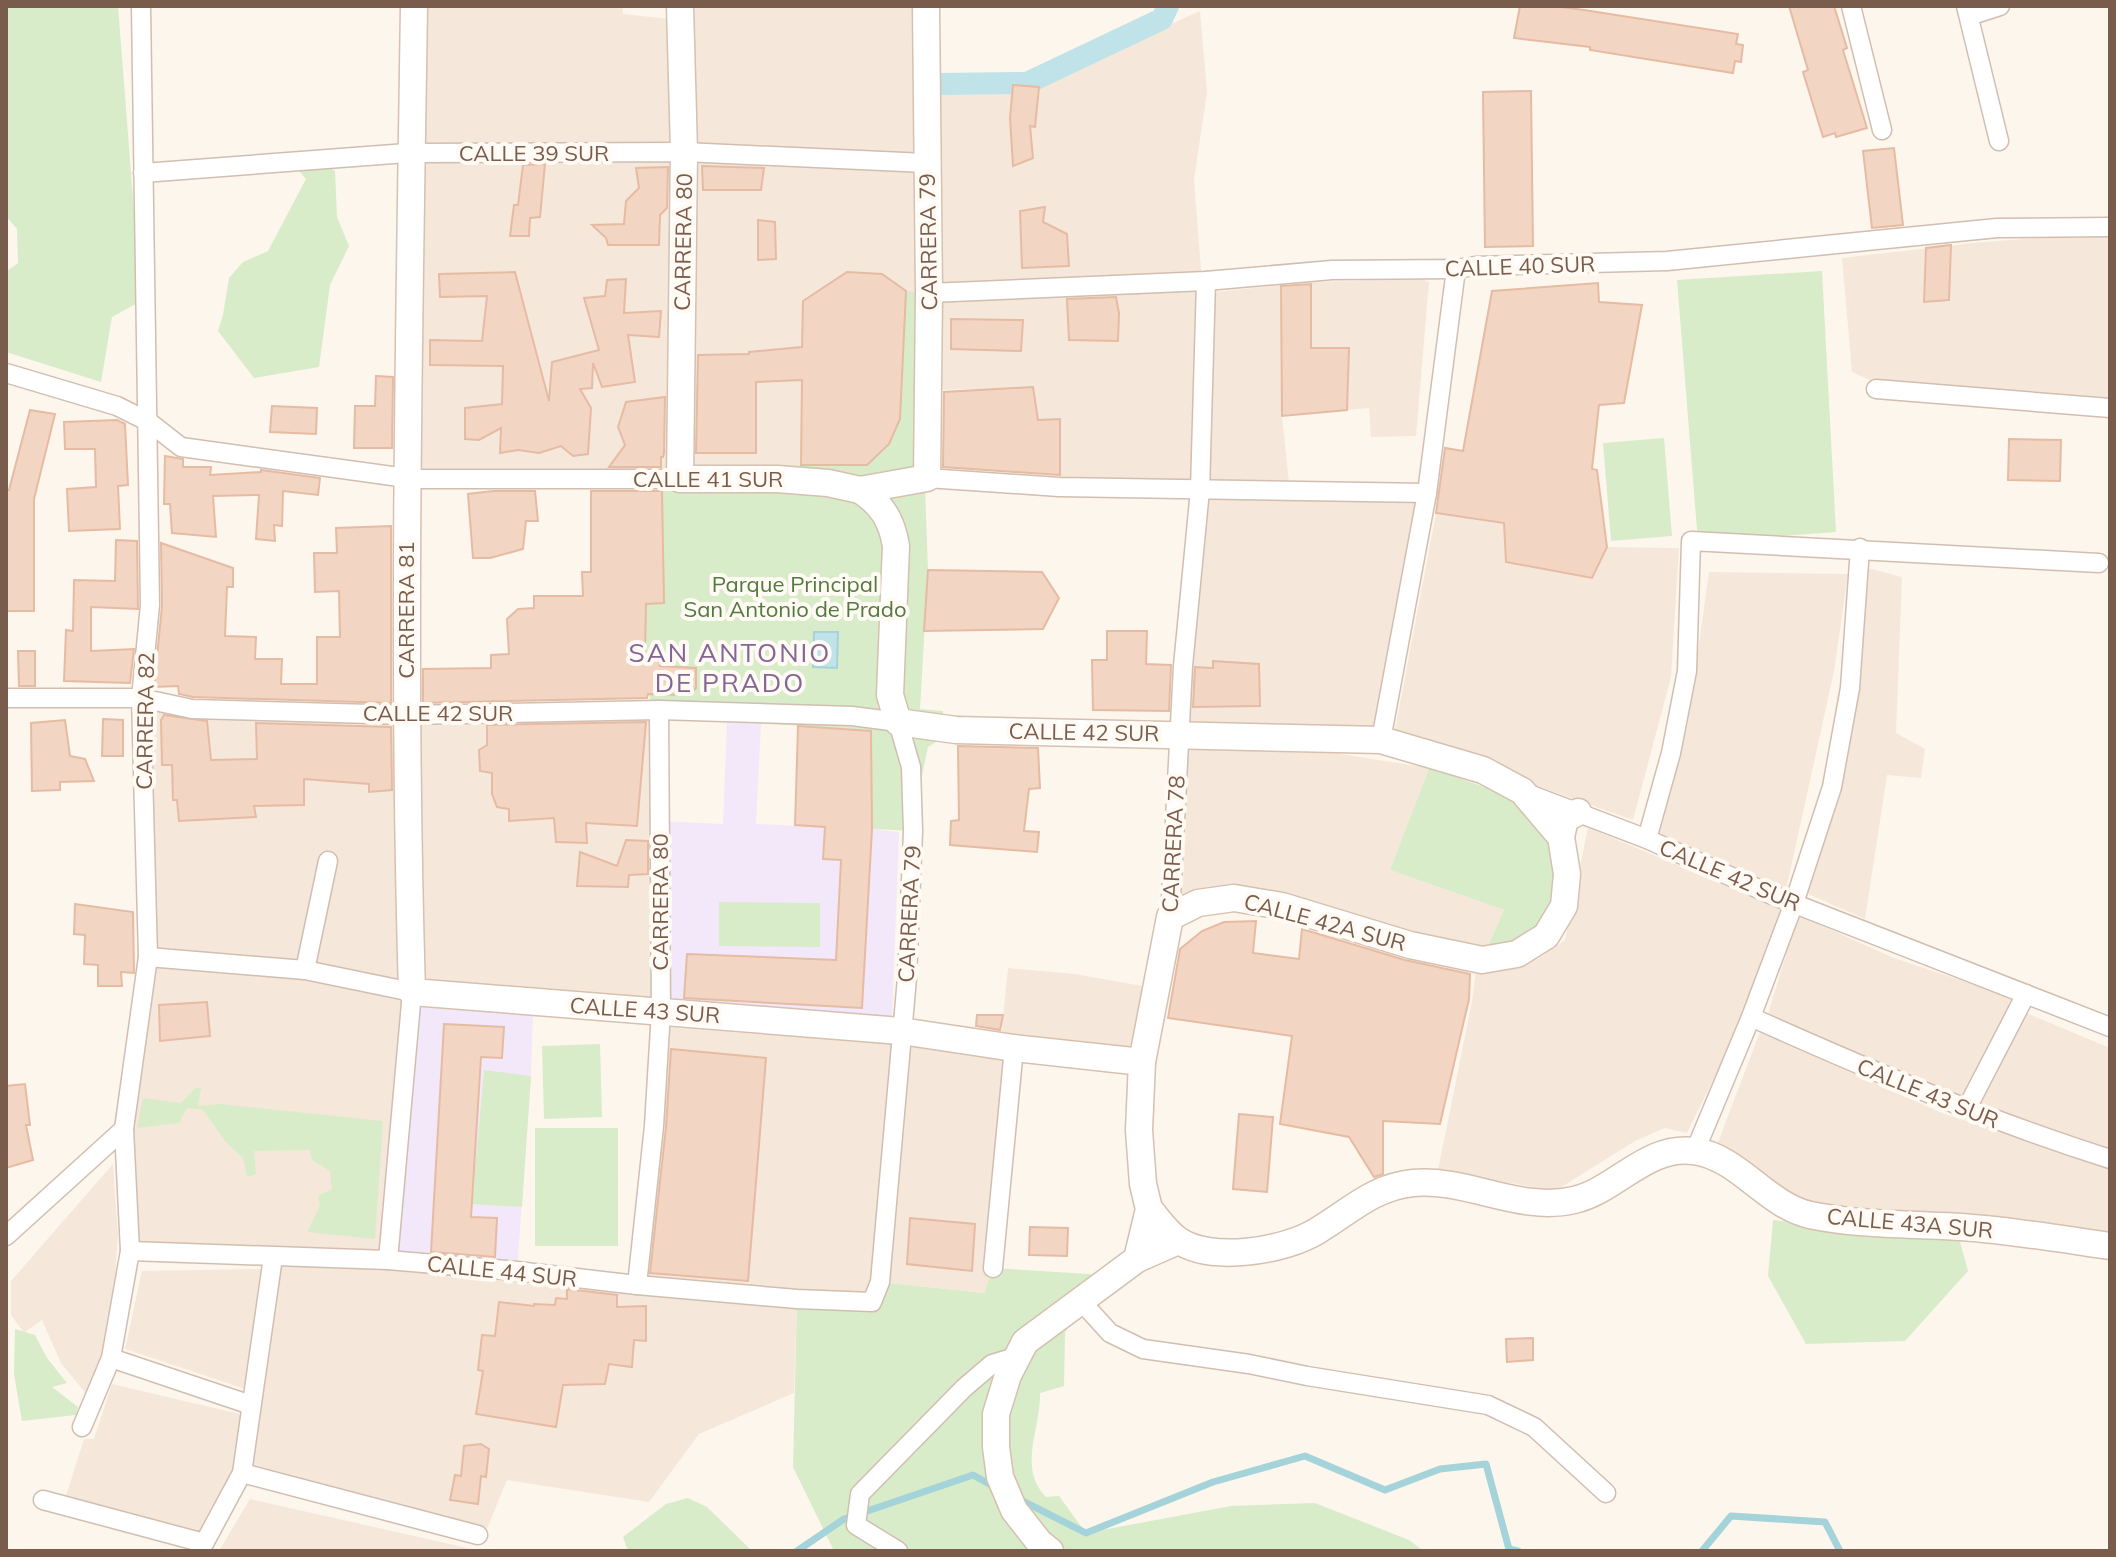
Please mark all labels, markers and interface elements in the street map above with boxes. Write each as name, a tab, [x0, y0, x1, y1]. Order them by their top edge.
street label: CALLE 39 SUR	[459, 139, 609, 167]
street label: CARRERA 80	[668, 173, 698, 311]
street label: CARRERA 79	[913, 173, 943, 311]
street label: CALLE 40 SUR	[1444, 249, 1596, 283]
street label: CALLE 41 SUR	[633, 465, 783, 493]
street label: CARRERA 81	[392, 541, 420, 679]
park label: Parque Principal San Antonio de Prado	[683, 570, 907, 623]
district label: SAN ANTONIO DE PRADO	[629, 636, 831, 699]
street label: CARRERA 82	[130, 652, 160, 790]
street label: CALLE 42 SUR	[363, 699, 513, 727]
street label: CALLE 42 SUR	[1008, 717, 1160, 747]
street label: CARRERA 78	[1155, 775, 1191, 913]
street label: CARRERA 80	[646, 833, 674, 971]
street label: CALLE 42 SUR	[1655, 833, 1805, 917]
street label: CARRERA 79	[891, 845, 927, 983]
street label: CALLE 42A SUR	[1241, 887, 1409, 957]
street label: CALLE 43 SUR	[569, 991, 721, 1029]
street label: CALLE 43 SUR	[1853, 1052, 2003, 1134]
street label: CALLE 43A SUR	[1826, 1202, 1994, 1244]
street label: CALLE 44 SUR	[426, 1249, 578, 1293]

